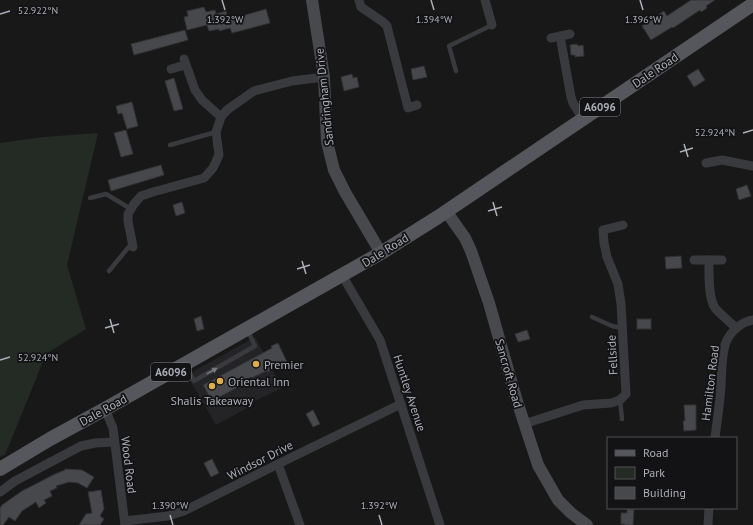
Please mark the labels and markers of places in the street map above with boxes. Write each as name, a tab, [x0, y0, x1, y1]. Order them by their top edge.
place label: Premier	[264, 357, 304, 372]
marker: Premier	[251, 359, 261, 369]
place label: Oriental Inn	[228, 374, 290, 389]
marker: Oriental Inn	[215, 376, 225, 386]
marker: Shalis Takeaway	[207, 381, 217, 391]
place label: Shalis Takeaway	[171, 393, 254, 408]

